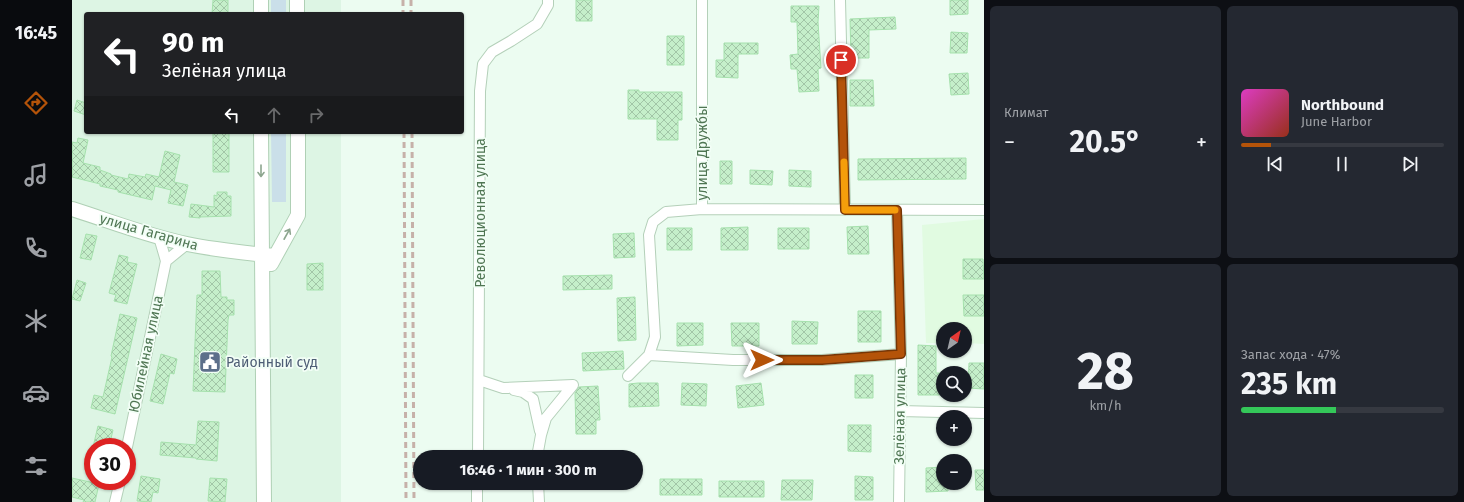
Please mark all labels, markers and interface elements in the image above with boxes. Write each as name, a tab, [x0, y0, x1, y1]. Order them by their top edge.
text: 16:45	[15, 22, 57, 44]
text: 90 m	[162, 26, 224, 59]
icon: left	[96, 28, 148, 80]
pin	[824, 43, 858, 77]
icon: arrive	[830, 49, 852, 71]
text: Зелёная улица	[162, 60, 287, 82]
icon: directions	[22, 89, 50, 117]
text: Northbound	[1301, 96, 1384, 114]
icon: left	[221, 104, 243, 126]
icon: ahead	[263, 104, 285, 126]
icon: right	[305, 104, 327, 126]
text: Климат	[1004, 105, 1048, 120]
street label: улица Дружбы	[694, 106, 711, 200]
text: June Harbor	[1301, 114, 1372, 129]
text: 20.5°	[1070, 124, 1142, 160]
text: −	[1004, 129, 1015, 156]
text: +	[1196, 129, 1207, 156]
street label: Революционная улица	[472, 138, 489, 288]
icon: previous	[1264, 153, 1286, 175]
icon: pause	[1331, 153, 1353, 175]
icon: next	[1399, 153, 1421, 175]
icon: music	[22, 161, 50, 189]
one-way arrow	[257, 164, 265, 177]
street label: улица Гагарина	[98, 210, 200, 254]
one-way arrow	[284, 228, 292, 240]
icon: phone	[22, 234, 50, 262]
street label: Юбилейная улица	[125, 294, 167, 414]
icon: climate	[22, 307, 50, 335]
north arrow	[936, 322, 972, 358]
map controls	[936, 322, 972, 490]
position arrow	[741, 339, 783, 381]
text: 28	[1077, 340, 1134, 403]
text: Запас хода · 47%	[1241, 347, 1340, 362]
public building icon: Районный суд	[197, 349, 223, 375]
place label: Районный суд	[226, 354, 318, 371]
button: search	[936, 366, 972, 402]
text: 235 km	[1241, 366, 1337, 402]
street label: Зелёная улица	[891, 367, 909, 465]
icon: car	[22, 379, 50, 407]
text: km/h	[1089, 398, 1122, 413]
button: +	[936, 410, 972, 446]
speed limit sign: 30	[84, 438, 136, 490]
icon: filters	[22, 452, 50, 480]
button: −	[936, 454, 972, 490]
text: 16:46 · 1 мин · 300 m	[459, 461, 597, 479]

